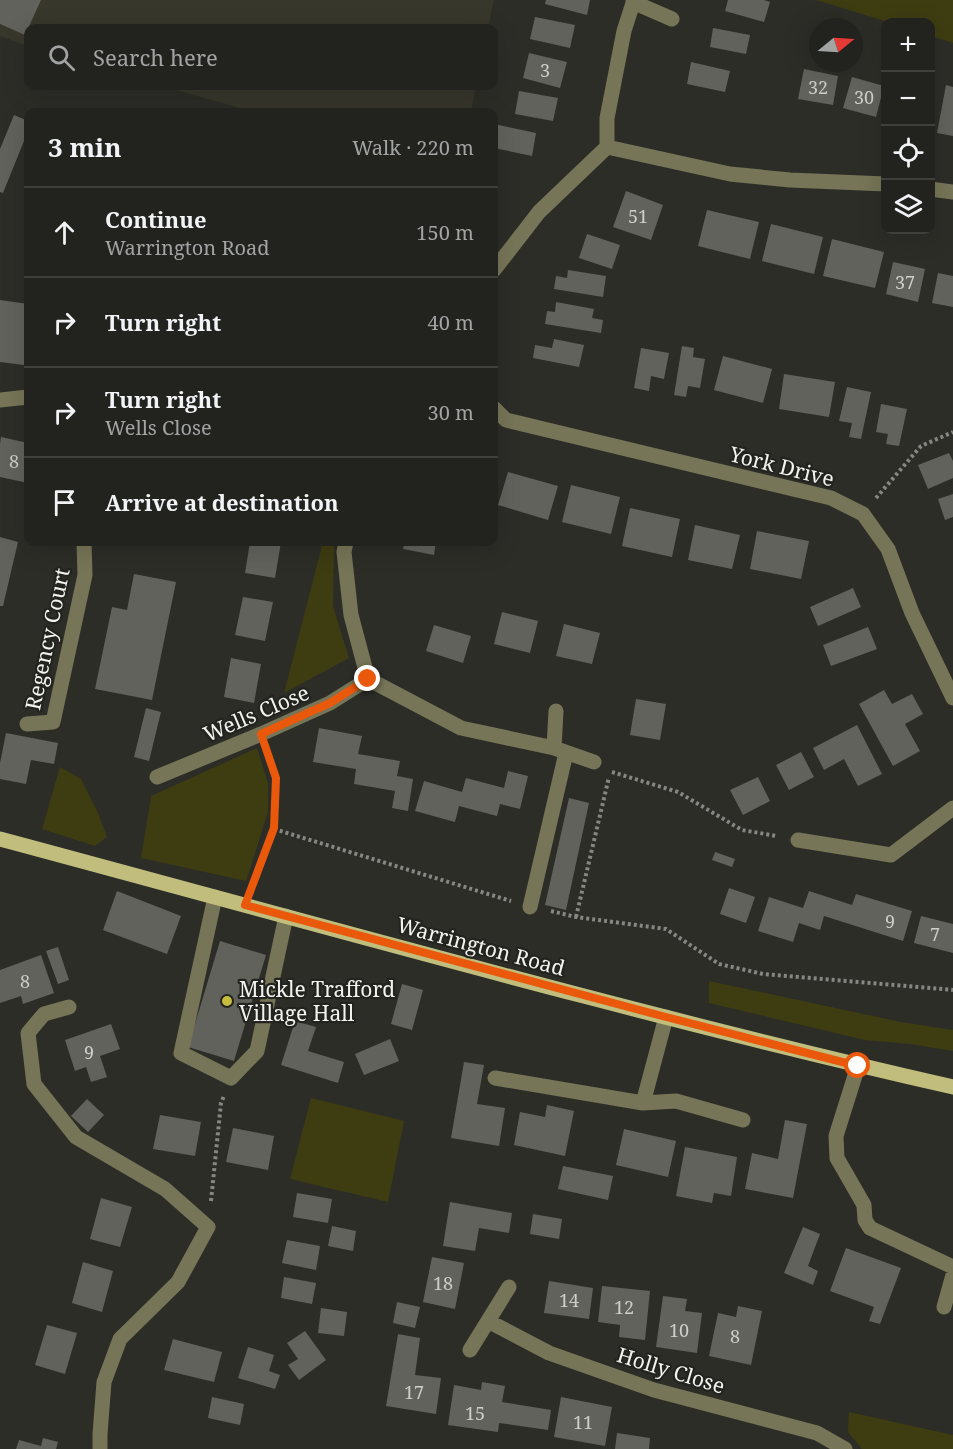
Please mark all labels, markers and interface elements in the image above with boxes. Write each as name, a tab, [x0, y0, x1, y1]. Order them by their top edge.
north arrow	[809, 18, 863, 72]
map controls	[881, 18, 935, 234]
button: +	[881, 18, 935, 72]
search box	[24, 24, 498, 90]
icon: search	[45, 41, 78, 74]
text: Search here	[93, 42, 218, 72]
house number: 3	[540, 58, 550, 82]
button: −	[881, 72, 935, 126]
house number: 32	[808, 75, 828, 99]
house number: 30	[854, 85, 874, 109]
button: locate	[881, 126, 935, 180]
text: 3 min	[48, 129, 122, 165]
text: Walk · 220 m	[352, 134, 474, 161]
button: layers	[881, 180, 935, 234]
text: Continue	[105, 204, 207, 234]
house number: 51	[628, 204, 648, 228]
icon: ahead	[48, 216, 81, 249]
text: 150 m	[416, 219, 474, 246]
text: Warrington Road	[105, 234, 270, 261]
house number: 37	[895, 270, 915, 294]
icon: right	[48, 306, 81, 339]
text: Turn right	[105, 307, 221, 337]
text: 40 m	[428, 309, 474, 336]
text: Turn right	[105, 384, 221, 414]
icon: right	[48, 396, 81, 429]
text: 30 m	[428, 399, 474, 426]
text: Wells Close	[105, 414, 212, 441]
street label: York Drive	[726, 439, 837, 492]
house number: 8	[9, 449, 19, 473]
icon: arrive	[48, 486, 81, 519]
text: Arrive at destination	[105, 487, 339, 517]
street label: Regency Court	[18, 565, 76, 713]
route end	[354, 665, 380, 691]
street label: Wells Close	[199, 678, 313, 748]
house number: 9	[885, 909, 895, 933]
street label: Warrington Road	[394, 910, 568, 982]
house number: 7	[930, 922, 940, 946]
house number: 8	[20, 969, 30, 993]
place label: Mickle Trafford Village Hall	[239, 975, 395, 1027]
marker: Mickle Trafford Village Hall	[220, 994, 234, 1008]
house number: 9	[84, 1040, 94, 1064]
route start	[844, 1052, 870, 1078]
house number: 18	[433, 1271, 453, 1295]
house number: 14	[559, 1288, 579, 1312]
house number: 12	[614, 1295, 634, 1319]
house number: 10	[669, 1318, 689, 1342]
house number: 8	[730, 1324, 740, 1348]
street label: Holly Close	[614, 1340, 728, 1400]
house number: 17	[404, 1380, 424, 1404]
house number: 15	[465, 1401, 485, 1425]
house number: 11	[573, 1410, 593, 1434]

